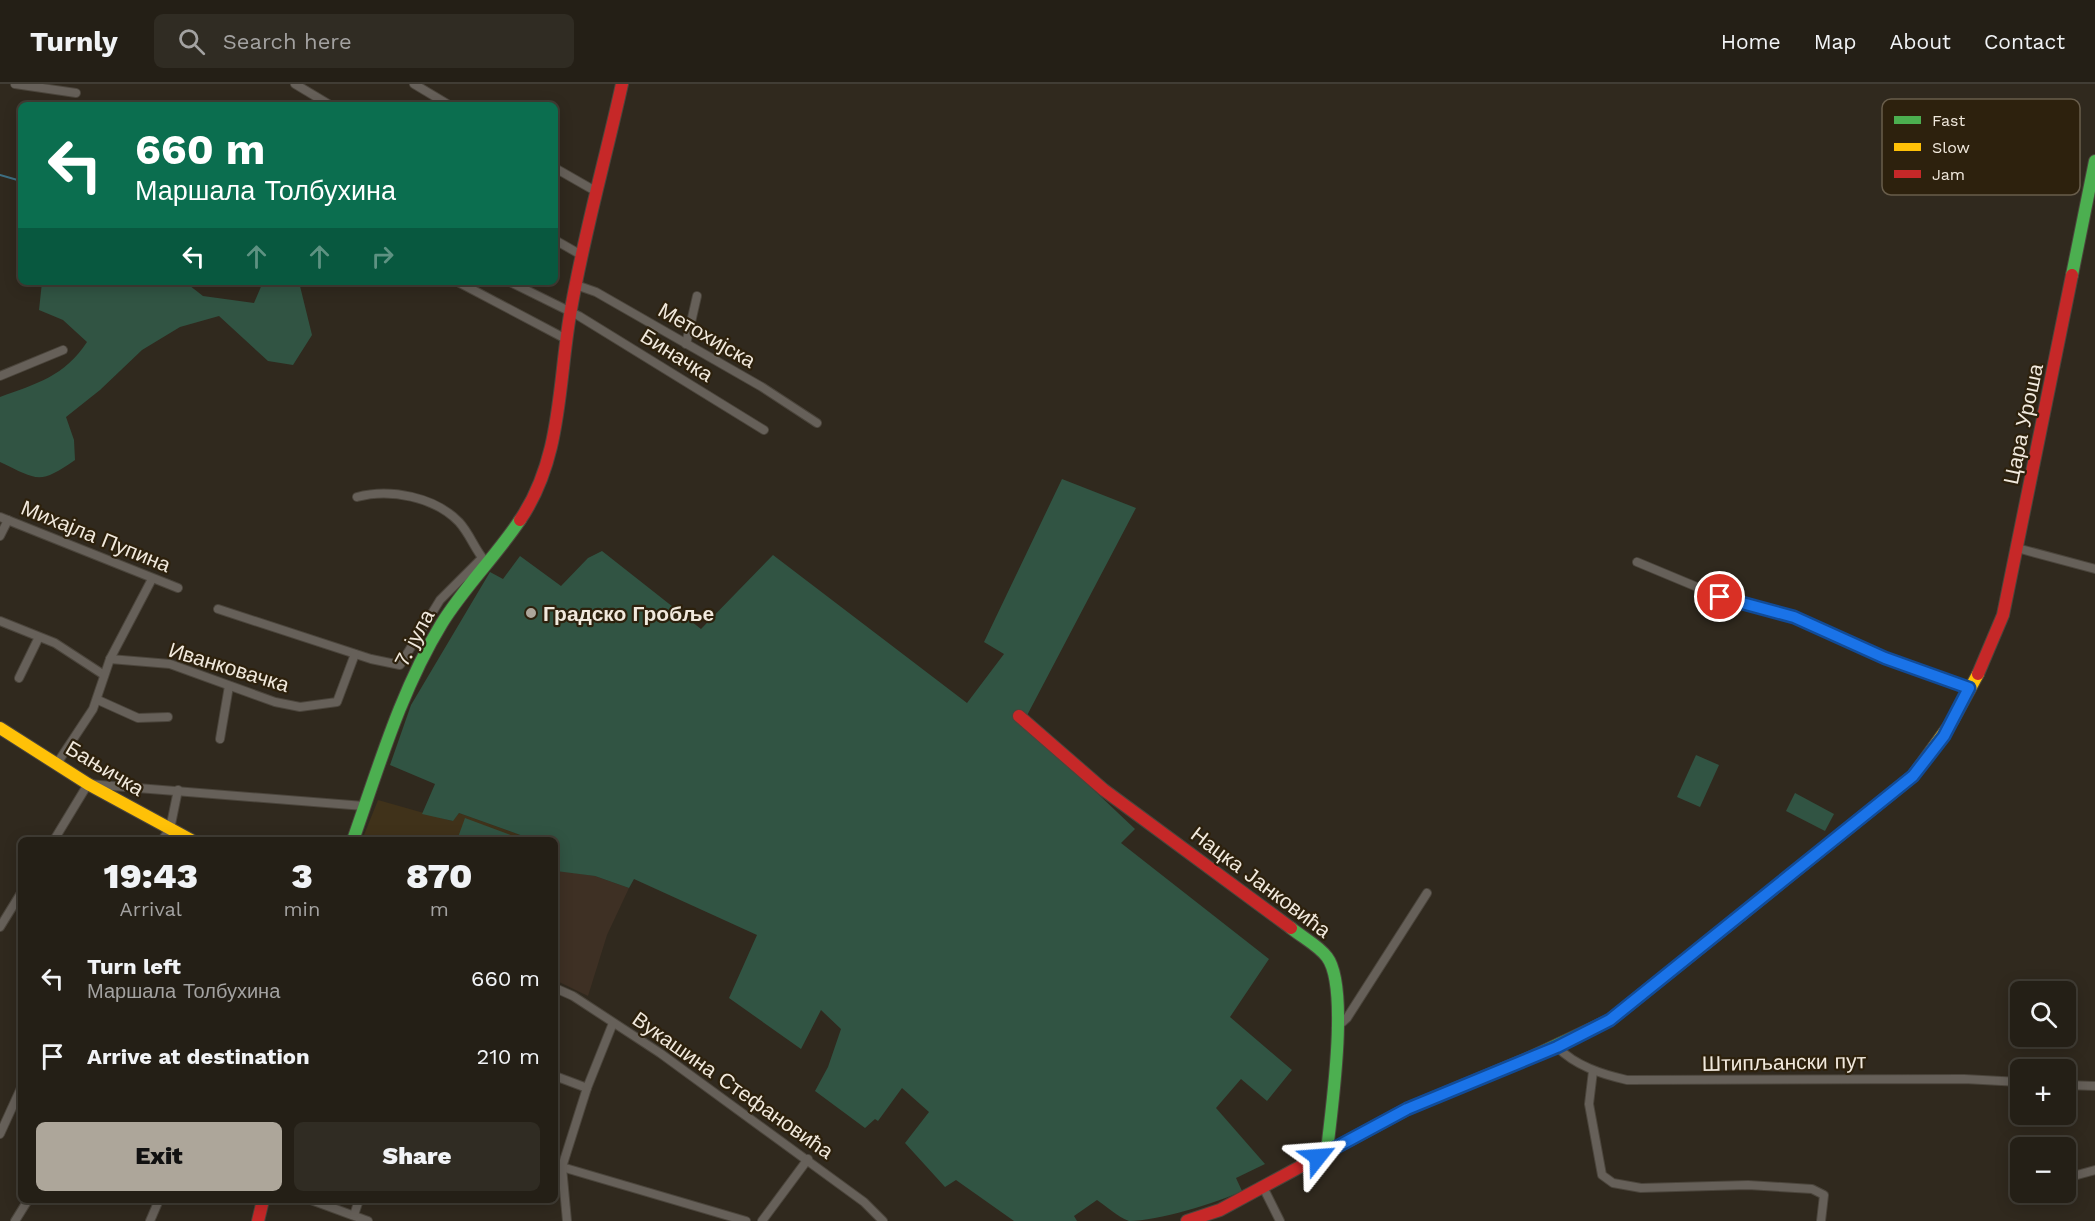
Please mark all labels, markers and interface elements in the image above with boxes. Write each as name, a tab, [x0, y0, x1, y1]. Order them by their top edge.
search box	[154, 14, 574, 68]
text: Turnly	[30, 25, 118, 58]
icon: search	[175, 25, 208, 58]
text: Search here	[223, 29, 352, 54]
text: Home	[1721, 29, 1781, 54]
text: Map	[1814, 29, 1857, 54]
text: About	[1890, 29, 1951, 54]
text: Contact	[1984, 29, 2065, 54]
legend	[1882, 99, 2080, 195]
text: Fast	[1932, 111, 1965, 130]
text: 660 m	[135, 125, 265, 174]
icon: left	[36, 126, 114, 204]
text: Slow	[1932, 138, 1970, 157]
text: Jam	[1932, 165, 1965, 184]
text: Маршала Толбухина	[135, 175, 396, 207]
icon: left	[177, 240, 210, 273]
icon: ahead	[240, 240, 273, 273]
icon: ahead	[303, 240, 336, 273]
icon: right	[366, 240, 399, 273]
street label: Метохијска	[654, 297, 760, 373]
street label: Биначка	[636, 323, 718, 387]
street label: Цара Уроша	[1998, 361, 2048, 487]
street label: Михајла Пупина	[18, 495, 175, 577]
pin	[1694, 571, 1745, 622]
icon: arrive	[1703, 580, 1736, 613]
place label: Градско Гробље	[543, 601, 714, 626]
street label: 7. јула	[389, 605, 440, 671]
marker: Градско Гробље	[524, 606, 538, 620]
street label: Иванковачка	[166, 637, 293, 697]
street label: Бањичка	[61, 735, 149, 801]
street label: Нацка Јанковића	[1186, 821, 1336, 943]
text: 19:43	[104, 855, 198, 897]
text: 3	[291, 855, 313, 897]
text: 870	[406, 855, 472, 897]
text: Arrival	[120, 897, 182, 921]
text: min	[284, 897, 320, 921]
text: m	[430, 897, 449, 921]
text: Turn left	[87, 954, 181, 979]
icon: left	[36, 962, 69, 995]
text: 660 m	[471, 966, 540, 991]
text: Маршала Толбухина	[87, 979, 280, 1003]
map controls	[2010, 981, 2076, 1203]
button: search	[2010, 981, 2076, 1047]
street label: Вукашина Стефановића	[628, 1006, 838, 1164]
icon: arrive	[36, 1040, 69, 1073]
text: Arrive at destination	[87, 1044, 310, 1069]
text: 210 m	[476, 1044, 540, 1069]
street label: Штипљански пут	[1702, 1048, 1867, 1076]
button: +	[2010, 1059, 2076, 1125]
button: Exit	[36, 1122, 282, 1191]
button: Share	[294, 1122, 540, 1191]
position arrow	[1286, 1125, 1350, 1189]
button: −	[2010, 1137, 2076, 1203]

